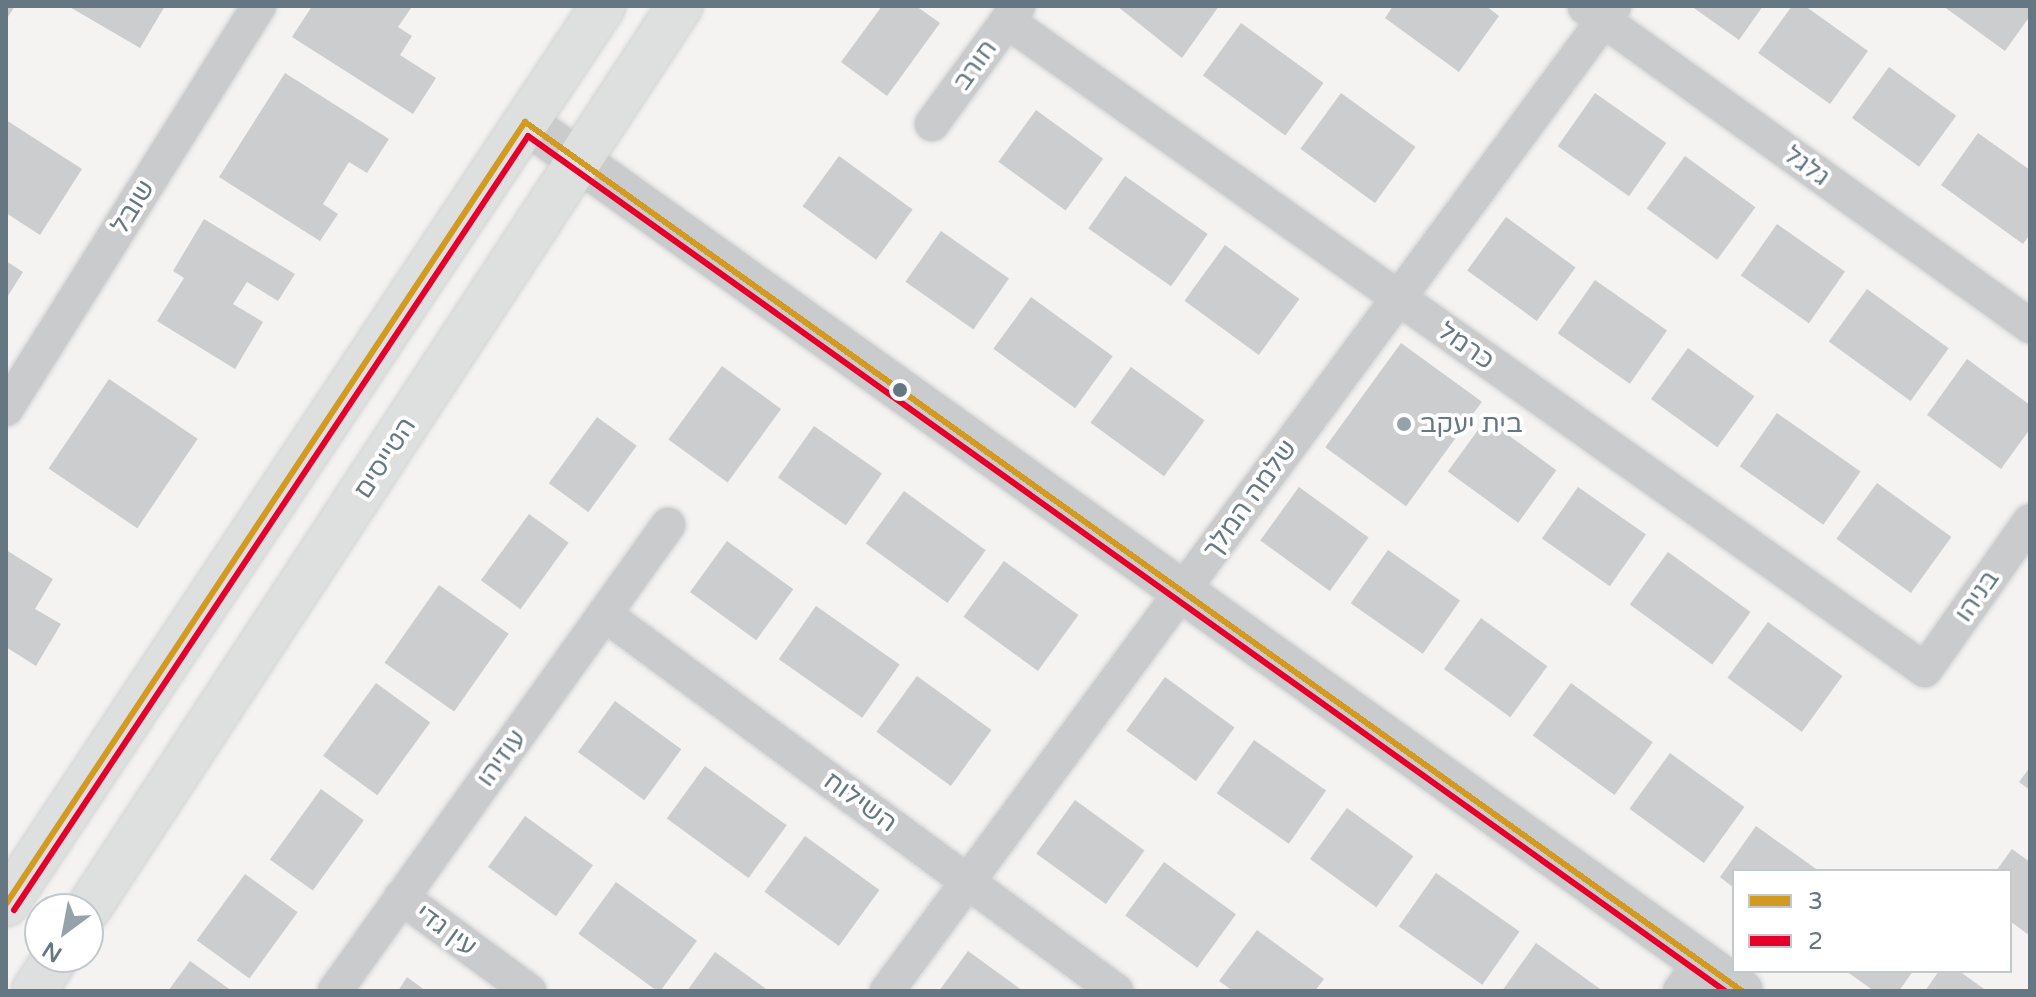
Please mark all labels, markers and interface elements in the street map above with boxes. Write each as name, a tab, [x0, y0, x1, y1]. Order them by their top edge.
street label: חורב	[946, 34, 1004, 96]
street label: גלגל	[1778, 139, 1836, 193]
street label: שובל	[104, 174, 162, 240]
street label: כרמל	[1432, 316, 1500, 376]
unlabelled marker	[892, 382, 908, 398]
place label: בית יעקב	[1420, 408, 1523, 440]
street label: הטייסים	[347, 412, 423, 504]
marker: בית יעקב	[1395, 415, 1413, 433]
street label: שלמה המלך	[1197, 434, 1303, 564]
street label: בניהו	[1948, 564, 2006, 628]
street label: עוזיהו	[470, 723, 532, 793]
street label: השילוח	[817, 765, 903, 839]
legend	[1732, 869, 2012, 973]
text: 3	[1808, 887, 1823, 916]
north arrow	[24, 893, 104, 973]
street label: עין גדי	[409, 897, 483, 963]
text: 2	[1808, 927, 1823, 956]
text: N	[38, 936, 67, 967]

